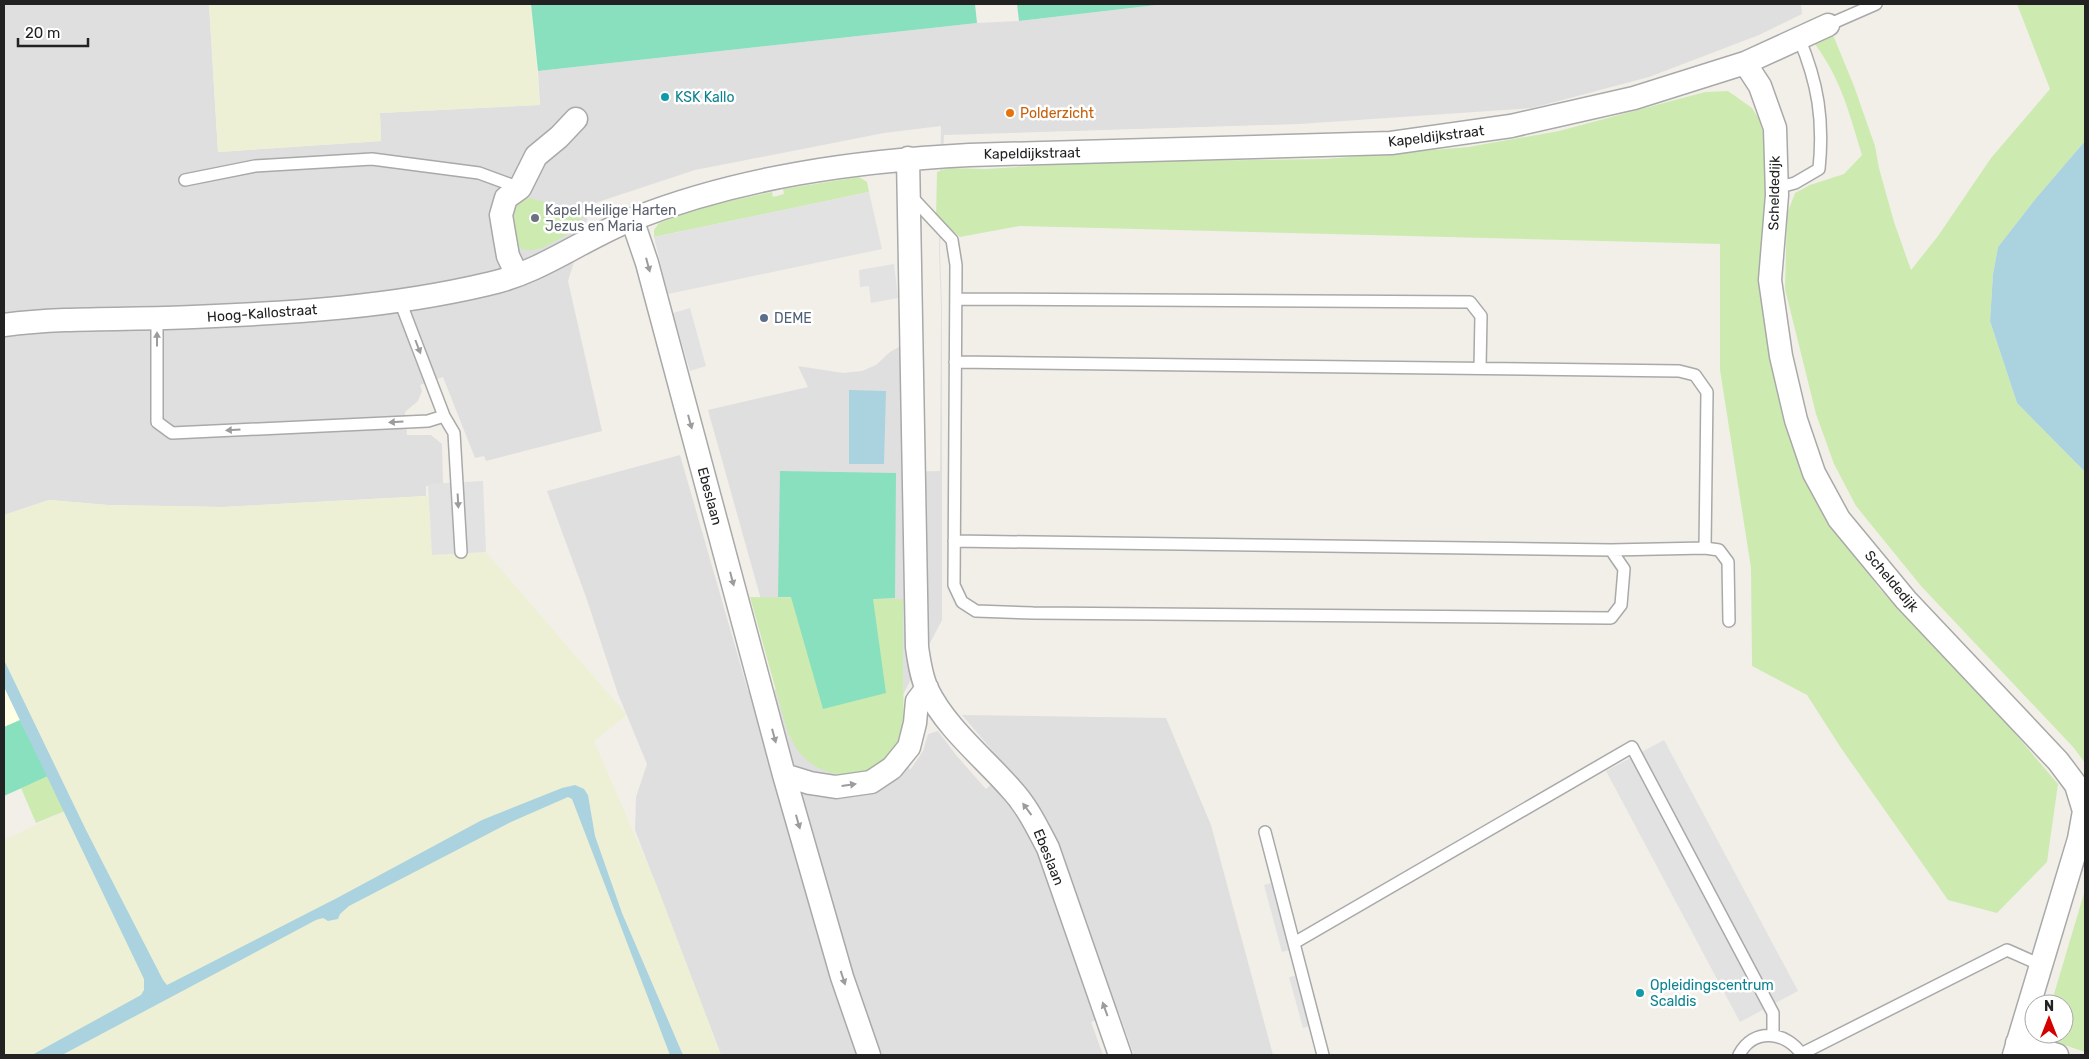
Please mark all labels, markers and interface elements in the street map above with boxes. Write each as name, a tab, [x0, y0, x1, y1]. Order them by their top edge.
scale bar	[18, 15, 88, 47]
text: 20 m	[25, 24, 60, 42]
place label: KSK Kallo	[675, 89, 735, 106]
marker: KSK Kallo	[659, 91, 671, 103]
place label: Polderzicht	[1020, 105, 1094, 122]
marker: Polderzicht	[1004, 107, 1016, 119]
street label: Kapeldijkstraat	[1387, 122, 1486, 151]
street label: Kapeldijkstraat	[984, 144, 1081, 163]
street label: Scheldedijk	[1765, 155, 1784, 231]
place label: Kapel Heilige Harten Jezus en Maria	[545, 202, 677, 235]
marker: Kapel Heilige Harten Jezus en Maria	[529, 212, 541, 224]
one-way arrow	[644, 257, 652, 272]
street label: Hoog-Kallostraat	[206, 301, 318, 326]
place label: DEME	[774, 310, 812, 327]
marker: DEME	[758, 312, 770, 324]
one-way arrow	[153, 331, 161, 347]
one-way arrow	[414, 340, 422, 354]
one-way arrow	[686, 414, 694, 429]
one-way arrow	[387, 419, 403, 427]
one-way arrow	[225, 426, 241, 434]
street label: Ebeslaan	[694, 465, 725, 527]
one-way arrow	[455, 494, 463, 510]
street label: Scheldedijk	[1861, 547, 1923, 616]
one-way arrow	[728, 571, 736, 586]
one-way arrow	[770, 728, 778, 743]
one-way arrow	[841, 781, 857, 789]
one-way arrow	[1022, 803, 1032, 816]
one-way arrow	[794, 815, 802, 830]
street label: Ebeslaan	[1030, 827, 1067, 888]
one-way arrow	[840, 971, 847, 986]
place label: Opleidingscentrum Scaldis	[1650, 977, 1774, 1010]
marker: Opleidingscentrum Scaldis	[1634, 987, 1646, 999]
north arrow	[2024, 994, 2074, 1044]
text: N	[2044, 998, 2054, 1015]
one-way arrow	[1101, 1001, 1109, 1016]

